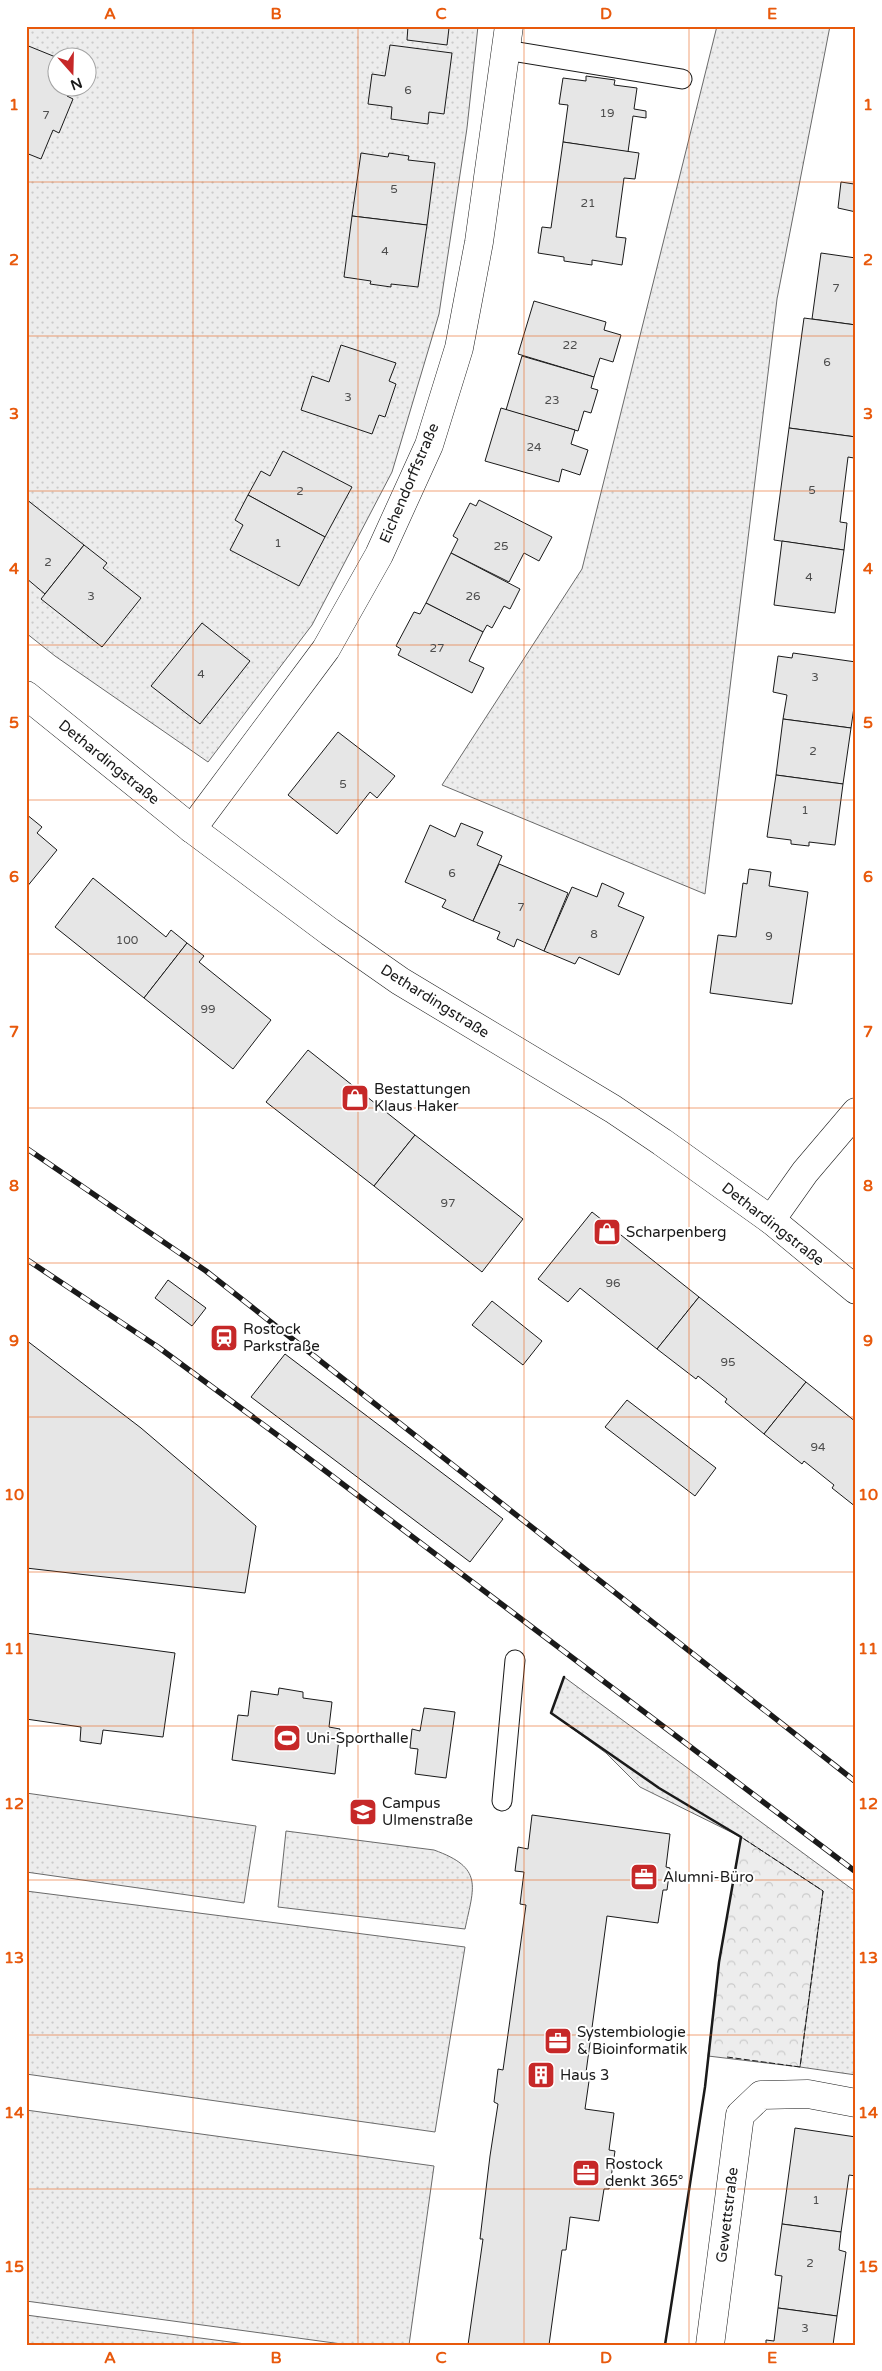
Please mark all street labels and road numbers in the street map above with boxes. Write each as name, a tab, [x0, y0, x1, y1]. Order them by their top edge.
street label: Eichendorffstraße	[376, 420, 442, 546]
street label: Dethardingstraße	[55, 716, 163, 808]
street label: Dethardingstraße	[377, 960, 493, 1042]
street label: Dethardingstraße	[718, 1179, 828, 1269]
street label: Gewettstraße	[712, 2166, 742, 2264]

